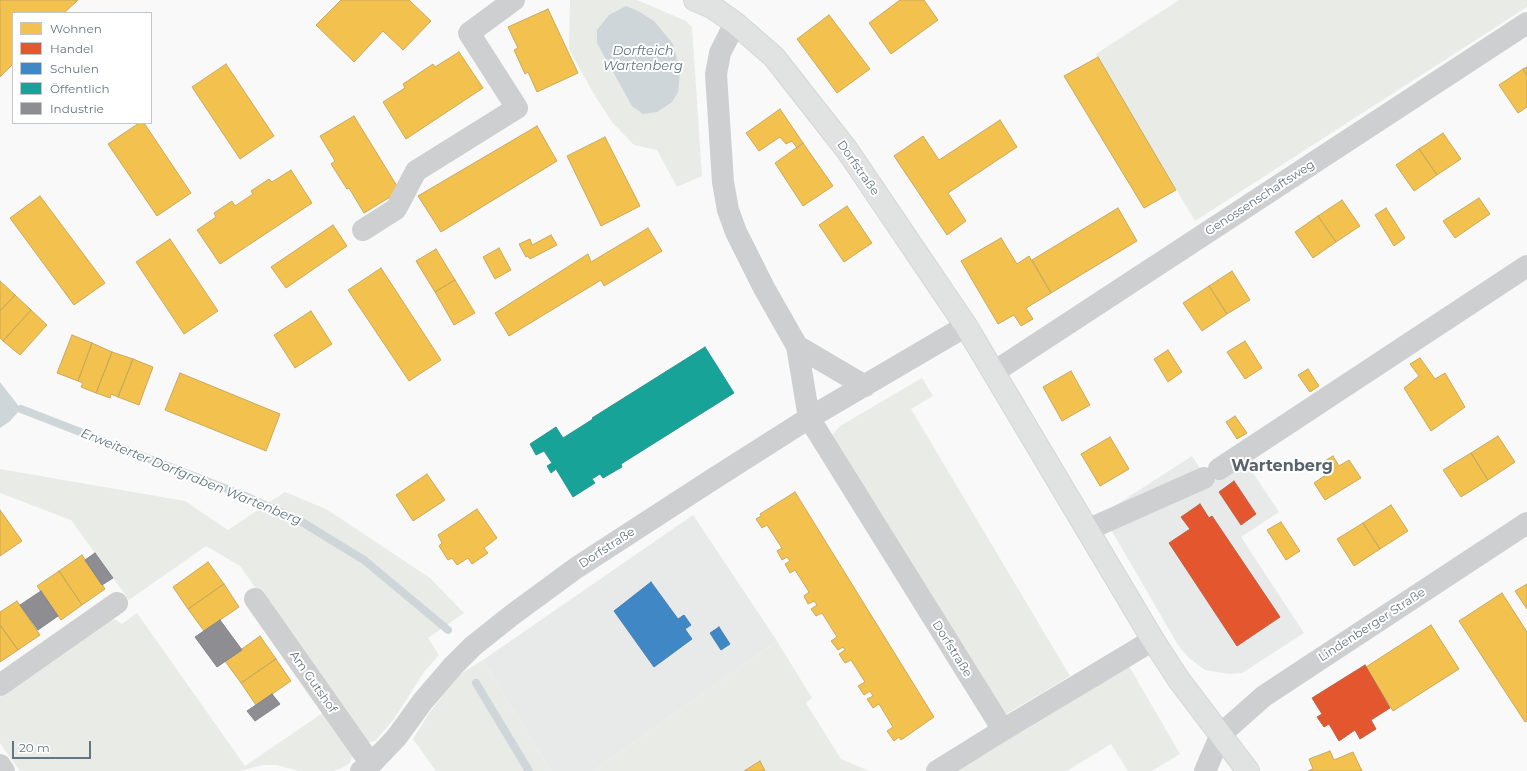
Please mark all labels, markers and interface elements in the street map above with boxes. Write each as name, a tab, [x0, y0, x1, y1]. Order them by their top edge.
legend	[12, 12, 152, 124]
text: Wohnen	[50, 21, 102, 36]
text: Handel	[50, 41, 94, 56]
water label: Dorfteich Wartenberg	[603, 43, 683, 74]
text: Schulen	[50, 61, 99, 76]
text: Öffentlich	[50, 81, 110, 96]
text: Industrie	[50, 101, 104, 116]
street label: Dorfstraße	[834, 138, 882, 198]
street label: Genossenschaftsweg	[1203, 157, 1317, 239]
water label: Erweiterter Dorfgraben Wartenberg	[78, 425, 304, 529]
district label: Wartenberg	[1231, 456, 1333, 476]
street label: Dorfstraße	[576, 525, 638, 571]
street label: Lindenberger Straße	[1316, 585, 1428, 665]
street label: Dorfstraße	[929, 618, 975, 680]
street label: Am Gutshof	[286, 648, 340, 716]
scale bar	[14, 733, 93, 759]
text: 20 m	[19, 740, 50, 755]

